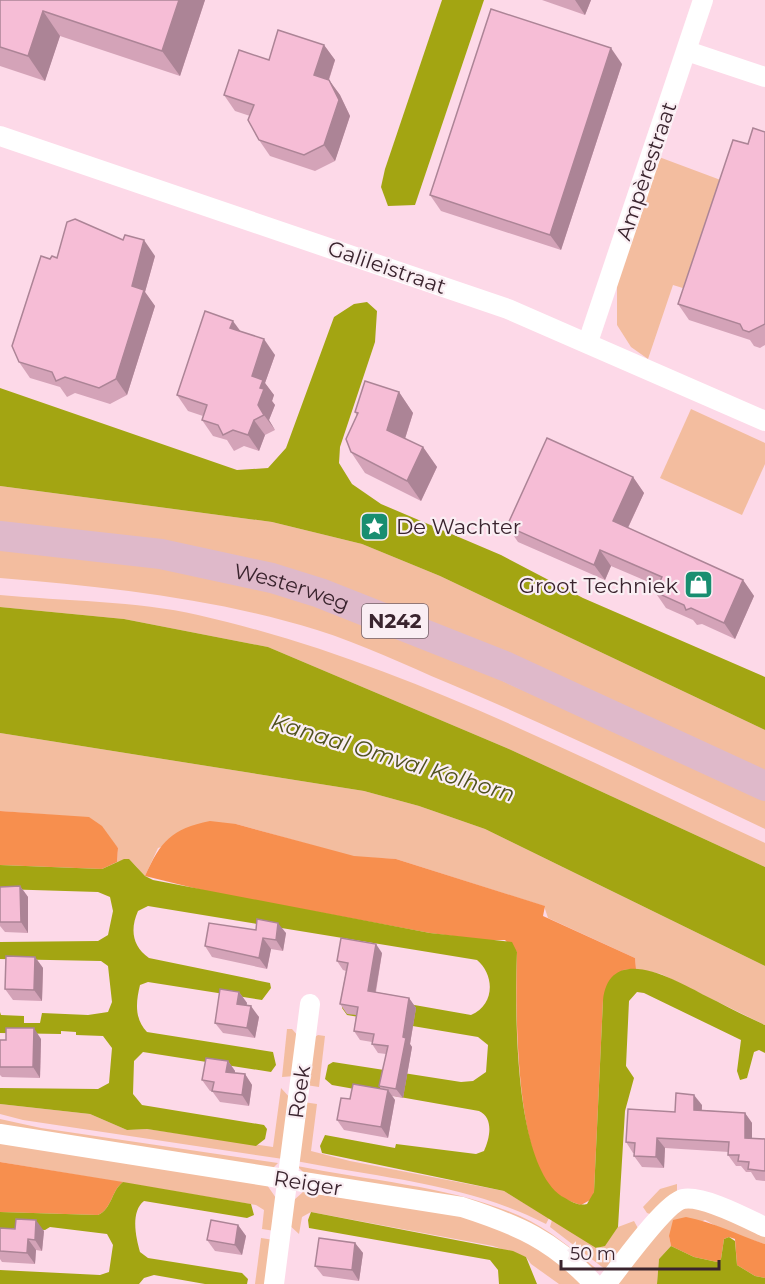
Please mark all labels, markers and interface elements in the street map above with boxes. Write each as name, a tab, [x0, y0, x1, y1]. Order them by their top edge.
street label: Ampèrestraat	[611, 98, 681, 244]
street label: Galileistraat	[325, 235, 449, 299]
place icon: De Wachter	[359, 510, 391, 542]
place label: De Wachter	[396, 514, 521, 539]
street label: Westerweg	[232, 558, 354, 616]
shop icon: Groot Techniek	[683, 569, 715, 601]
place label: Groot Techniek	[519, 573, 678, 598]
road number: N242	[362, 604, 428, 638]
water label: Kanaal Omval Kolhorn	[268, 708, 518, 808]
street label: Roek	[283, 1063, 315, 1120]
street label: Reiger	[272, 1165, 344, 1201]
scale bar	[561, 1233, 718, 1271]
text: 50 m	[570, 1243, 616, 1265]

